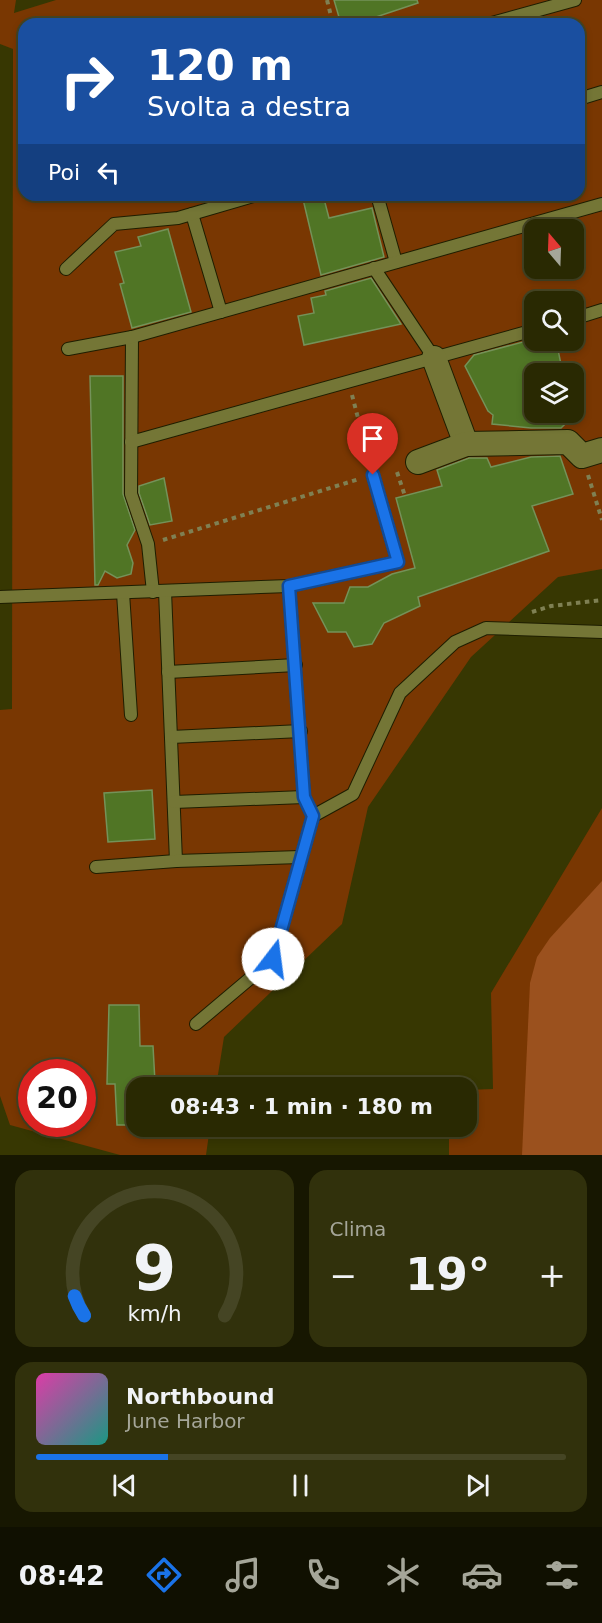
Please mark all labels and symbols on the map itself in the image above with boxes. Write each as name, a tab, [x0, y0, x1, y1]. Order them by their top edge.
north arrow	[524, 219, 584, 279]
pin	[347, 413, 398, 475]
position arrow	[241, 927, 305, 991]
speed limit sign: 20	[18, 1059, 96, 1137]

